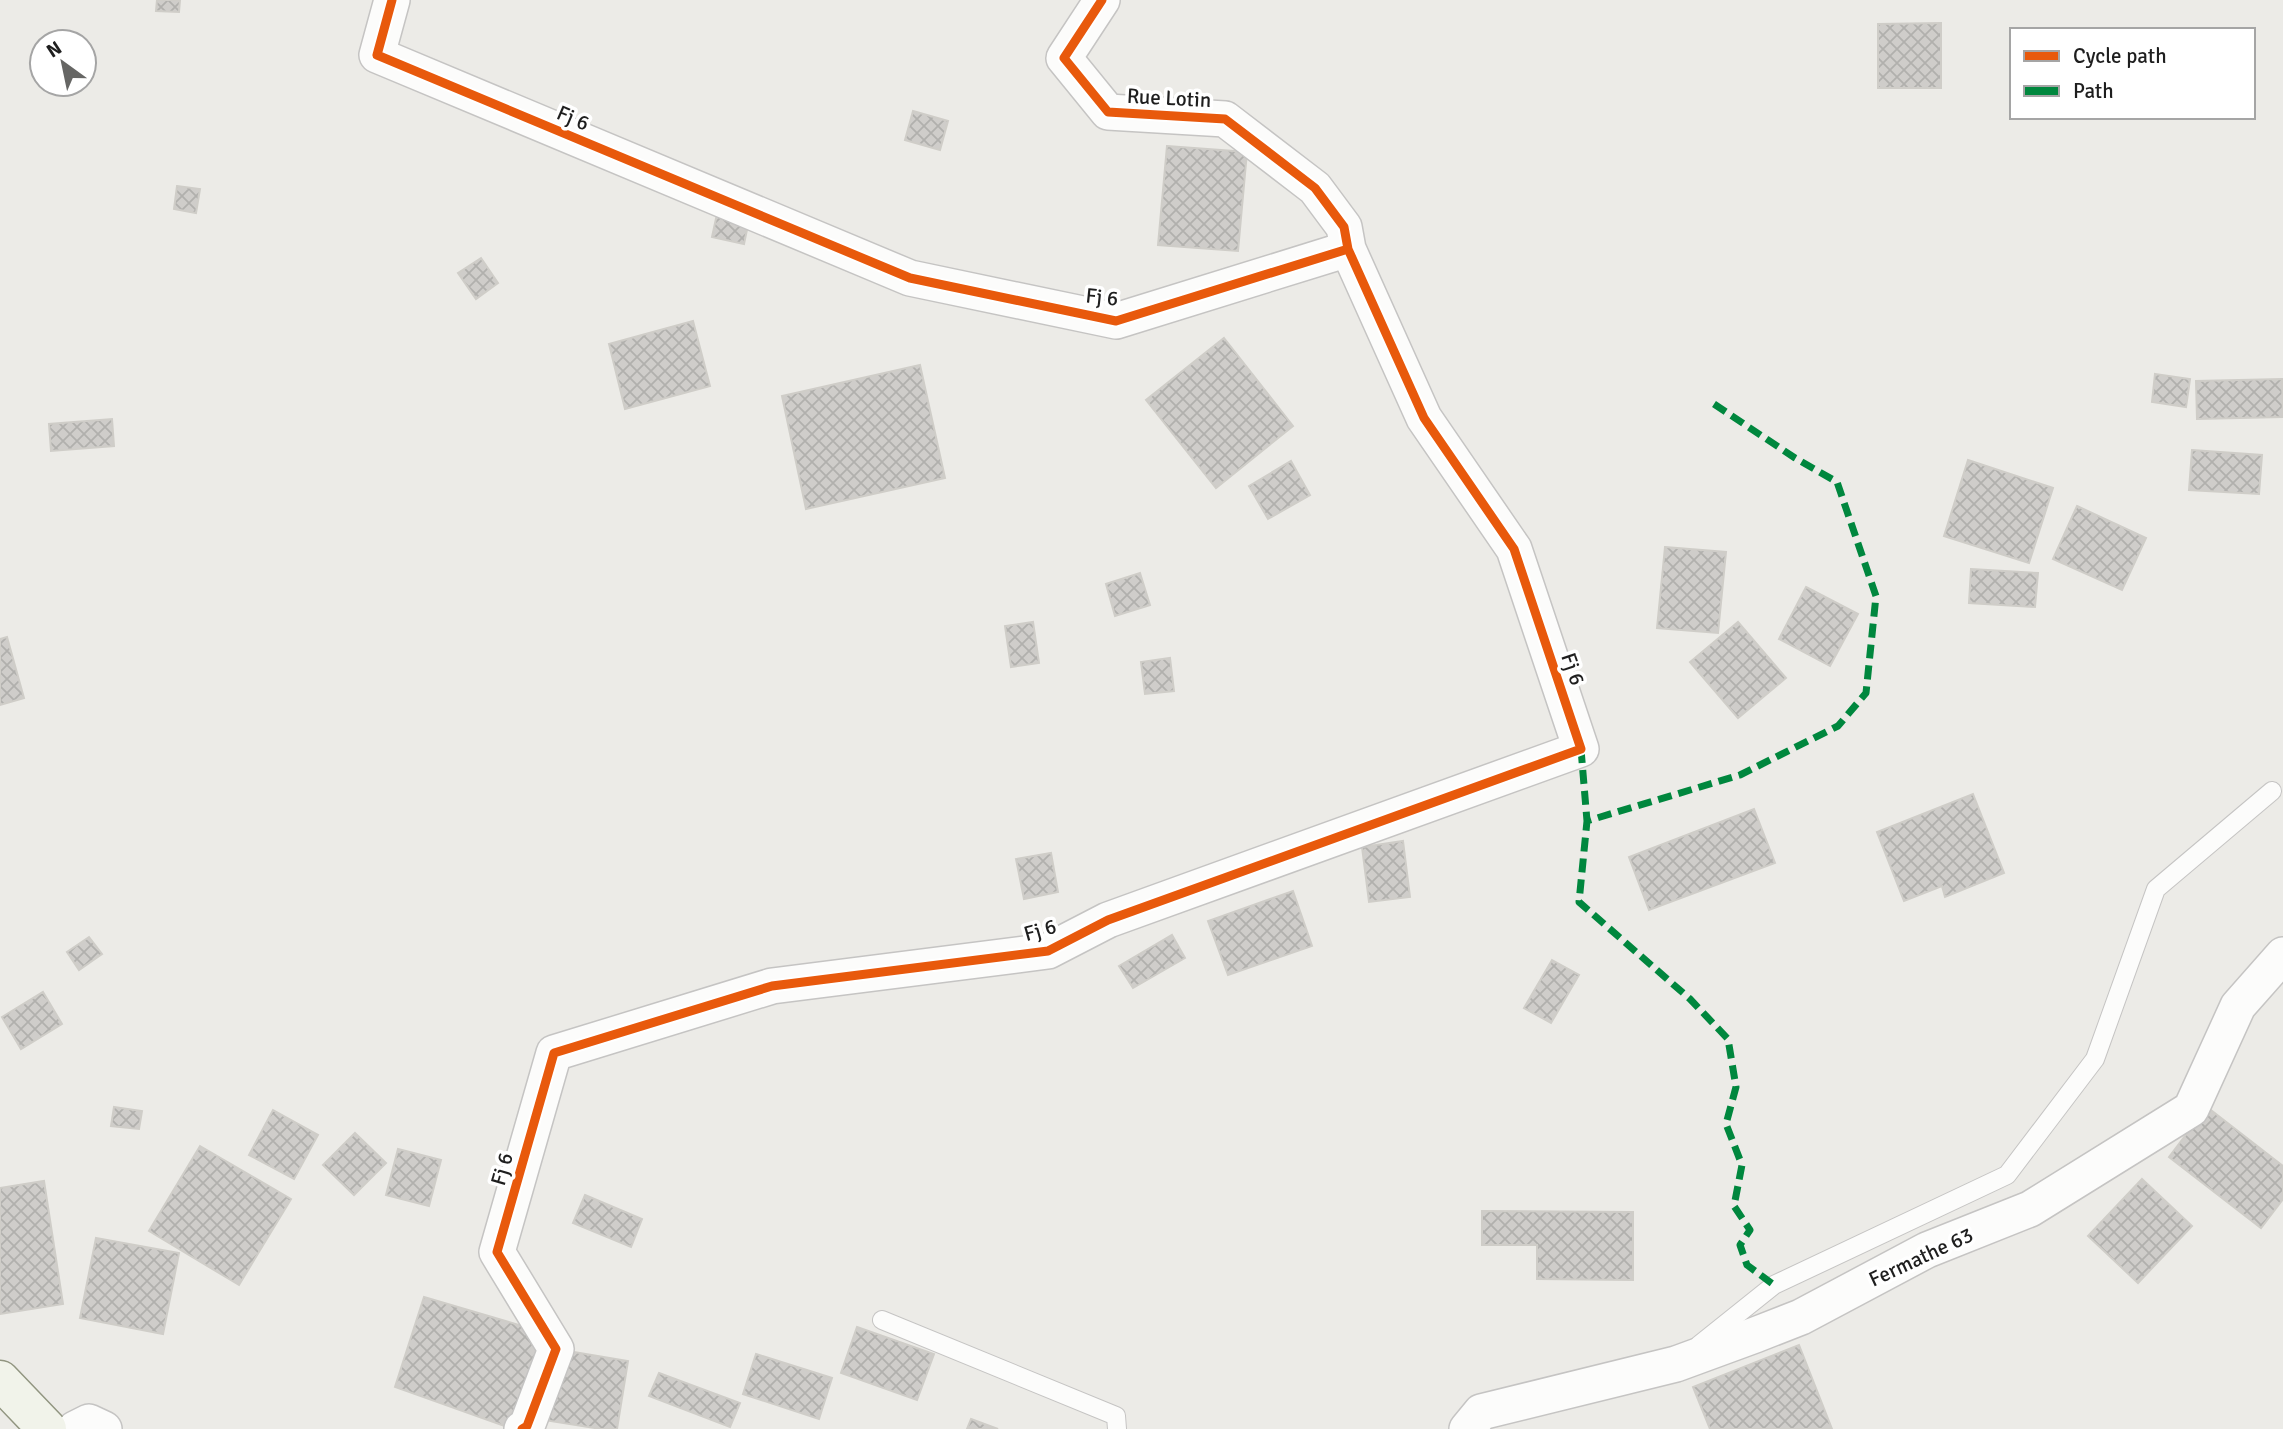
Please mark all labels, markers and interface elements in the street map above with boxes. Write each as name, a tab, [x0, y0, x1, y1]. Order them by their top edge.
north arrow	[28, 28, 98, 98]
legend	[2010, 28, 2255, 119]
text: N	[42, 36, 66, 63]
text: Cycle path	[2073, 43, 2167, 69]
text: Path	[2073, 78, 2114, 104]
street label: Rue Lotin	[1126, 83, 1212, 113]
street label: Fj 6	[553, 100, 593, 136]
street label: Fj 6	[1084, 282, 1120, 312]
street label: Fj 6	[1555, 649, 1591, 689]
street label: Fj 6	[1021, 913, 1059, 947]
street label: Fj 6	[485, 1150, 519, 1188]
street label: Fermathe 63	[1865, 1221, 1977, 1293]

